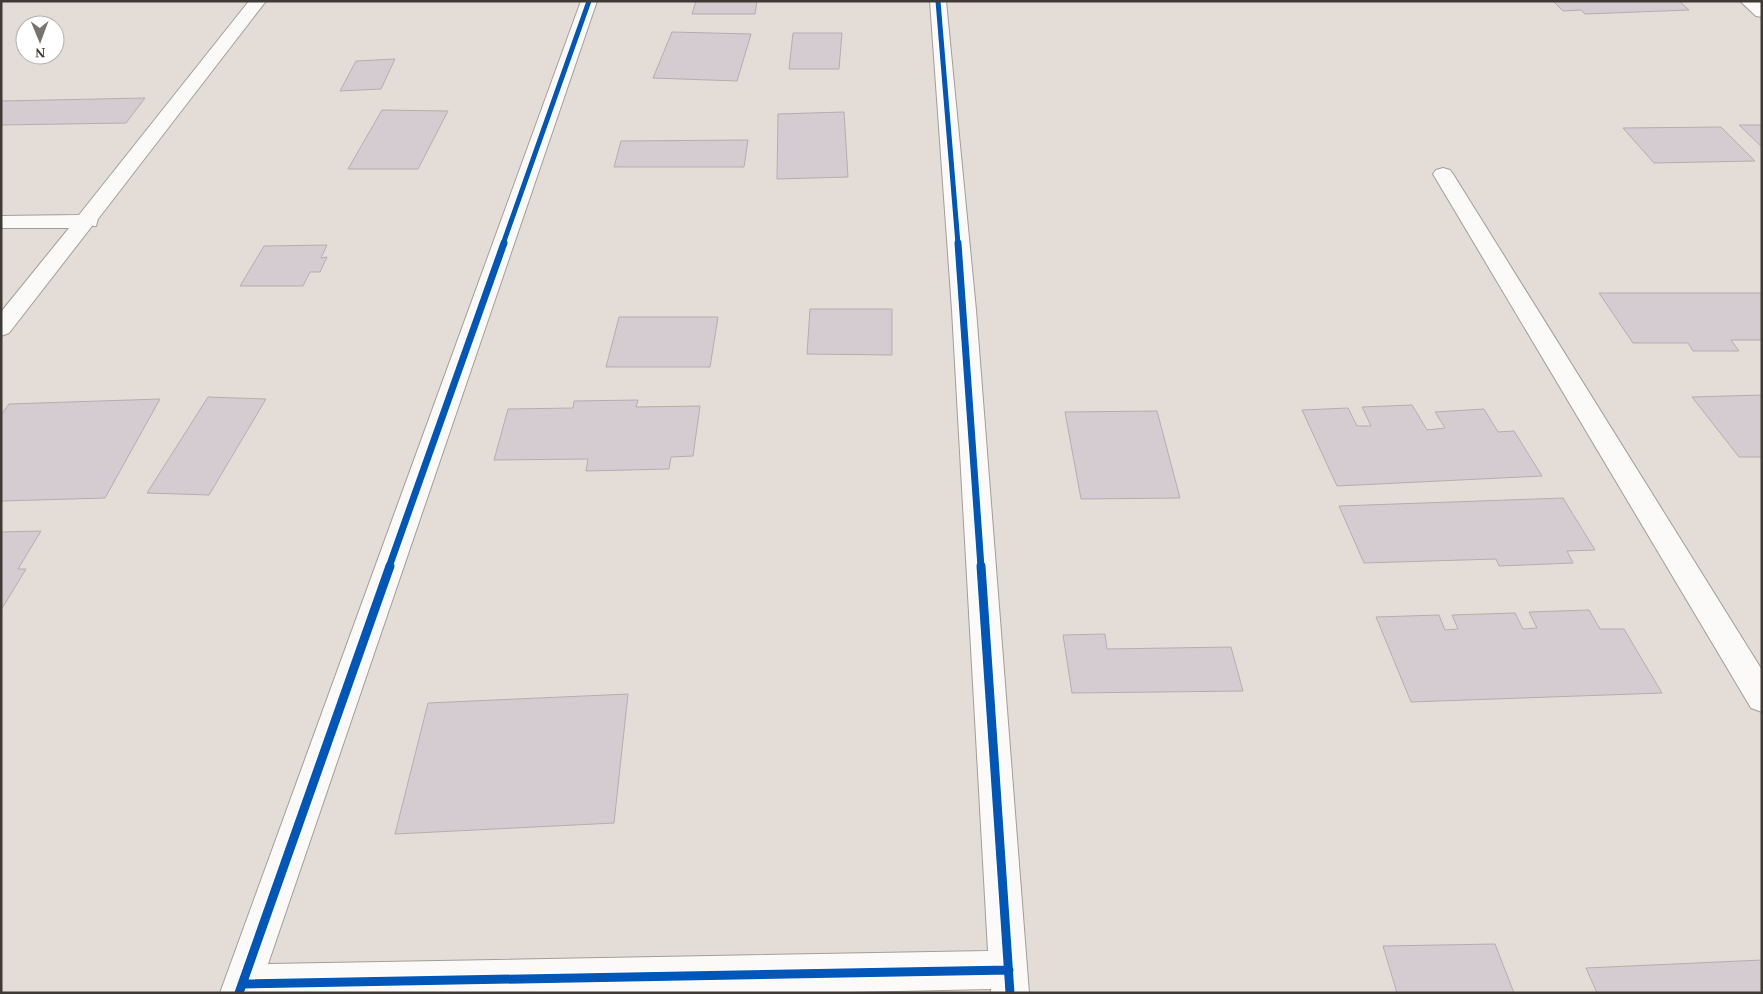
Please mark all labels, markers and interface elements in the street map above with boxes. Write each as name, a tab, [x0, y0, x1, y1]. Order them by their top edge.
north arrow	[15, 15, 65, 65]
text: N	[35, 45, 45, 60]

